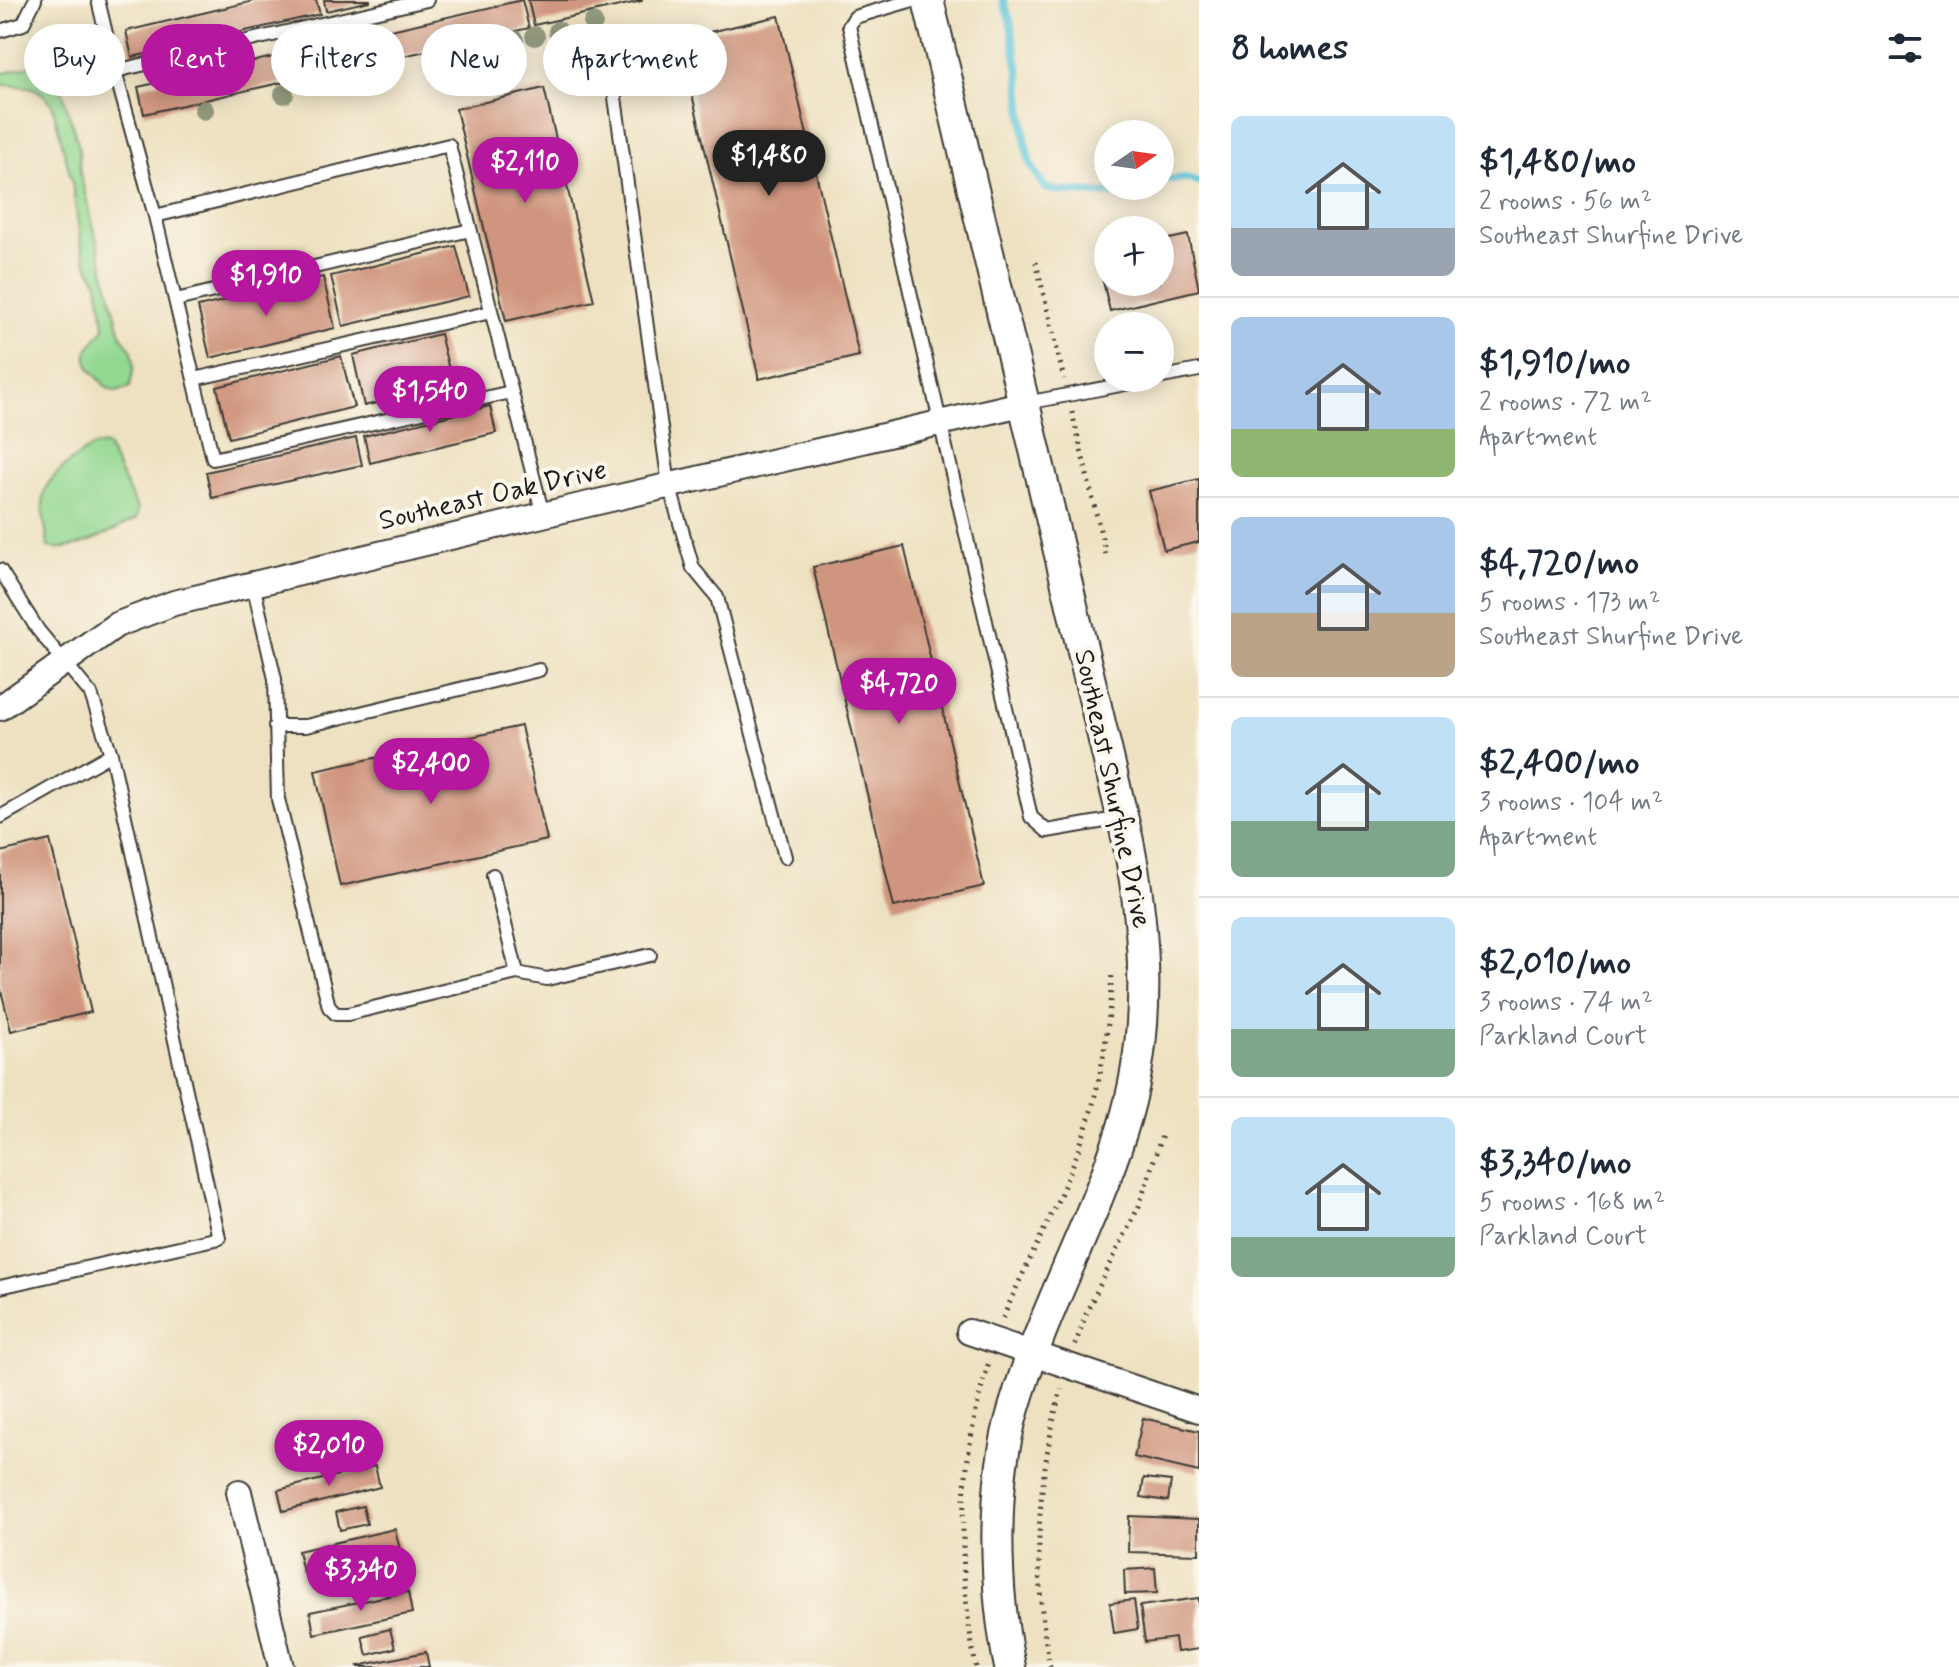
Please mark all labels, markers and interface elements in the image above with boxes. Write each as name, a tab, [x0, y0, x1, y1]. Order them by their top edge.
chip: Buy	[24, 24, 125, 96]
chip: Rent	[141, 24, 255, 96]
chip: Filters	[271, 24, 405, 96]
chip: New	[421, 24, 527, 96]
chip: Apartment	[543, 24, 727, 96]
text: 8 homes	[1231, 26, 1348, 71]
icon: filters	[1883, 26, 1927, 70]
north arrow	[1094, 120, 1174, 200]
map controls	[1094, 120, 1174, 392]
pin: $1,480	[704, 130, 834, 198]
pin: $2,110	[460, 137, 590, 205]
text: $1,480	[731, 139, 807, 173]
text: $1,480/mo	[1479, 140, 1636, 185]
text: $2,110	[490, 146, 560, 180]
icon: home	[1295, 148, 1391, 244]
text: 2 rooms · 56 m²	[1479, 185, 1652, 219]
button: +	[1094, 216, 1174, 296]
text: Southeast Shurfine Drive	[1479, 219, 1743, 253]
pin: $1,910	[201, 250, 331, 318]
text: $1,910	[230, 259, 302, 293]
button: −	[1094, 312, 1174, 392]
text: $1,910/mo	[1479, 341, 1630, 386]
icon: home	[1295, 349, 1391, 445]
pin: $1,540	[365, 366, 495, 434]
text: $1,540	[392, 375, 468, 409]
text: 2 rooms · 72 m²	[1479, 386, 1652, 420]
text: Apartment	[1479, 420, 1597, 454]
street label: Southeast Oak Drive	[375, 452, 611, 540]
text: $4,720/mo	[1479, 541, 1639, 586]
icon: home	[1295, 549, 1391, 645]
text: 5 rooms · 173 m²	[1479, 586, 1660, 620]
text: Southeast Shurfine Drive	[1479, 620, 1743, 654]
street label: Southeast Shurfine Drive	[1064, 646, 1160, 932]
pin: $4,720	[834, 658, 964, 726]
text: $4,720	[859, 667, 939, 701]
pin: $2,400	[366, 738, 496, 806]
text: $2,400/mo	[1479, 741, 1640, 786]
text: $2,400	[391, 747, 471, 781]
icon: home	[1295, 749, 1391, 845]
text: 3 rooms · 104 m²	[1479, 786, 1663, 820]
text: Apartment	[1479, 820, 1597, 854]
text: $2,010/mo	[1479, 941, 1631, 986]
icon: home	[1295, 949, 1391, 1045]
text: 3 rooms · 74 m²	[1479, 986, 1653, 1020]
text: Parkland Court	[1479, 1020, 1647, 1054]
text: $3,340/mo	[1479, 1141, 1632, 1186]
icon: home	[1295, 1149, 1391, 1245]
text: 5 rooms · 168 m²	[1479, 1186, 1665, 1220]
text: Parkland Court	[1479, 1220, 1647, 1254]
pin: $2,010	[264, 1420, 394, 1488]
text: $2,010	[292, 1429, 366, 1463]
pin: $3,340	[296, 1545, 426, 1613]
text: $3,340	[324, 1554, 398, 1588]

